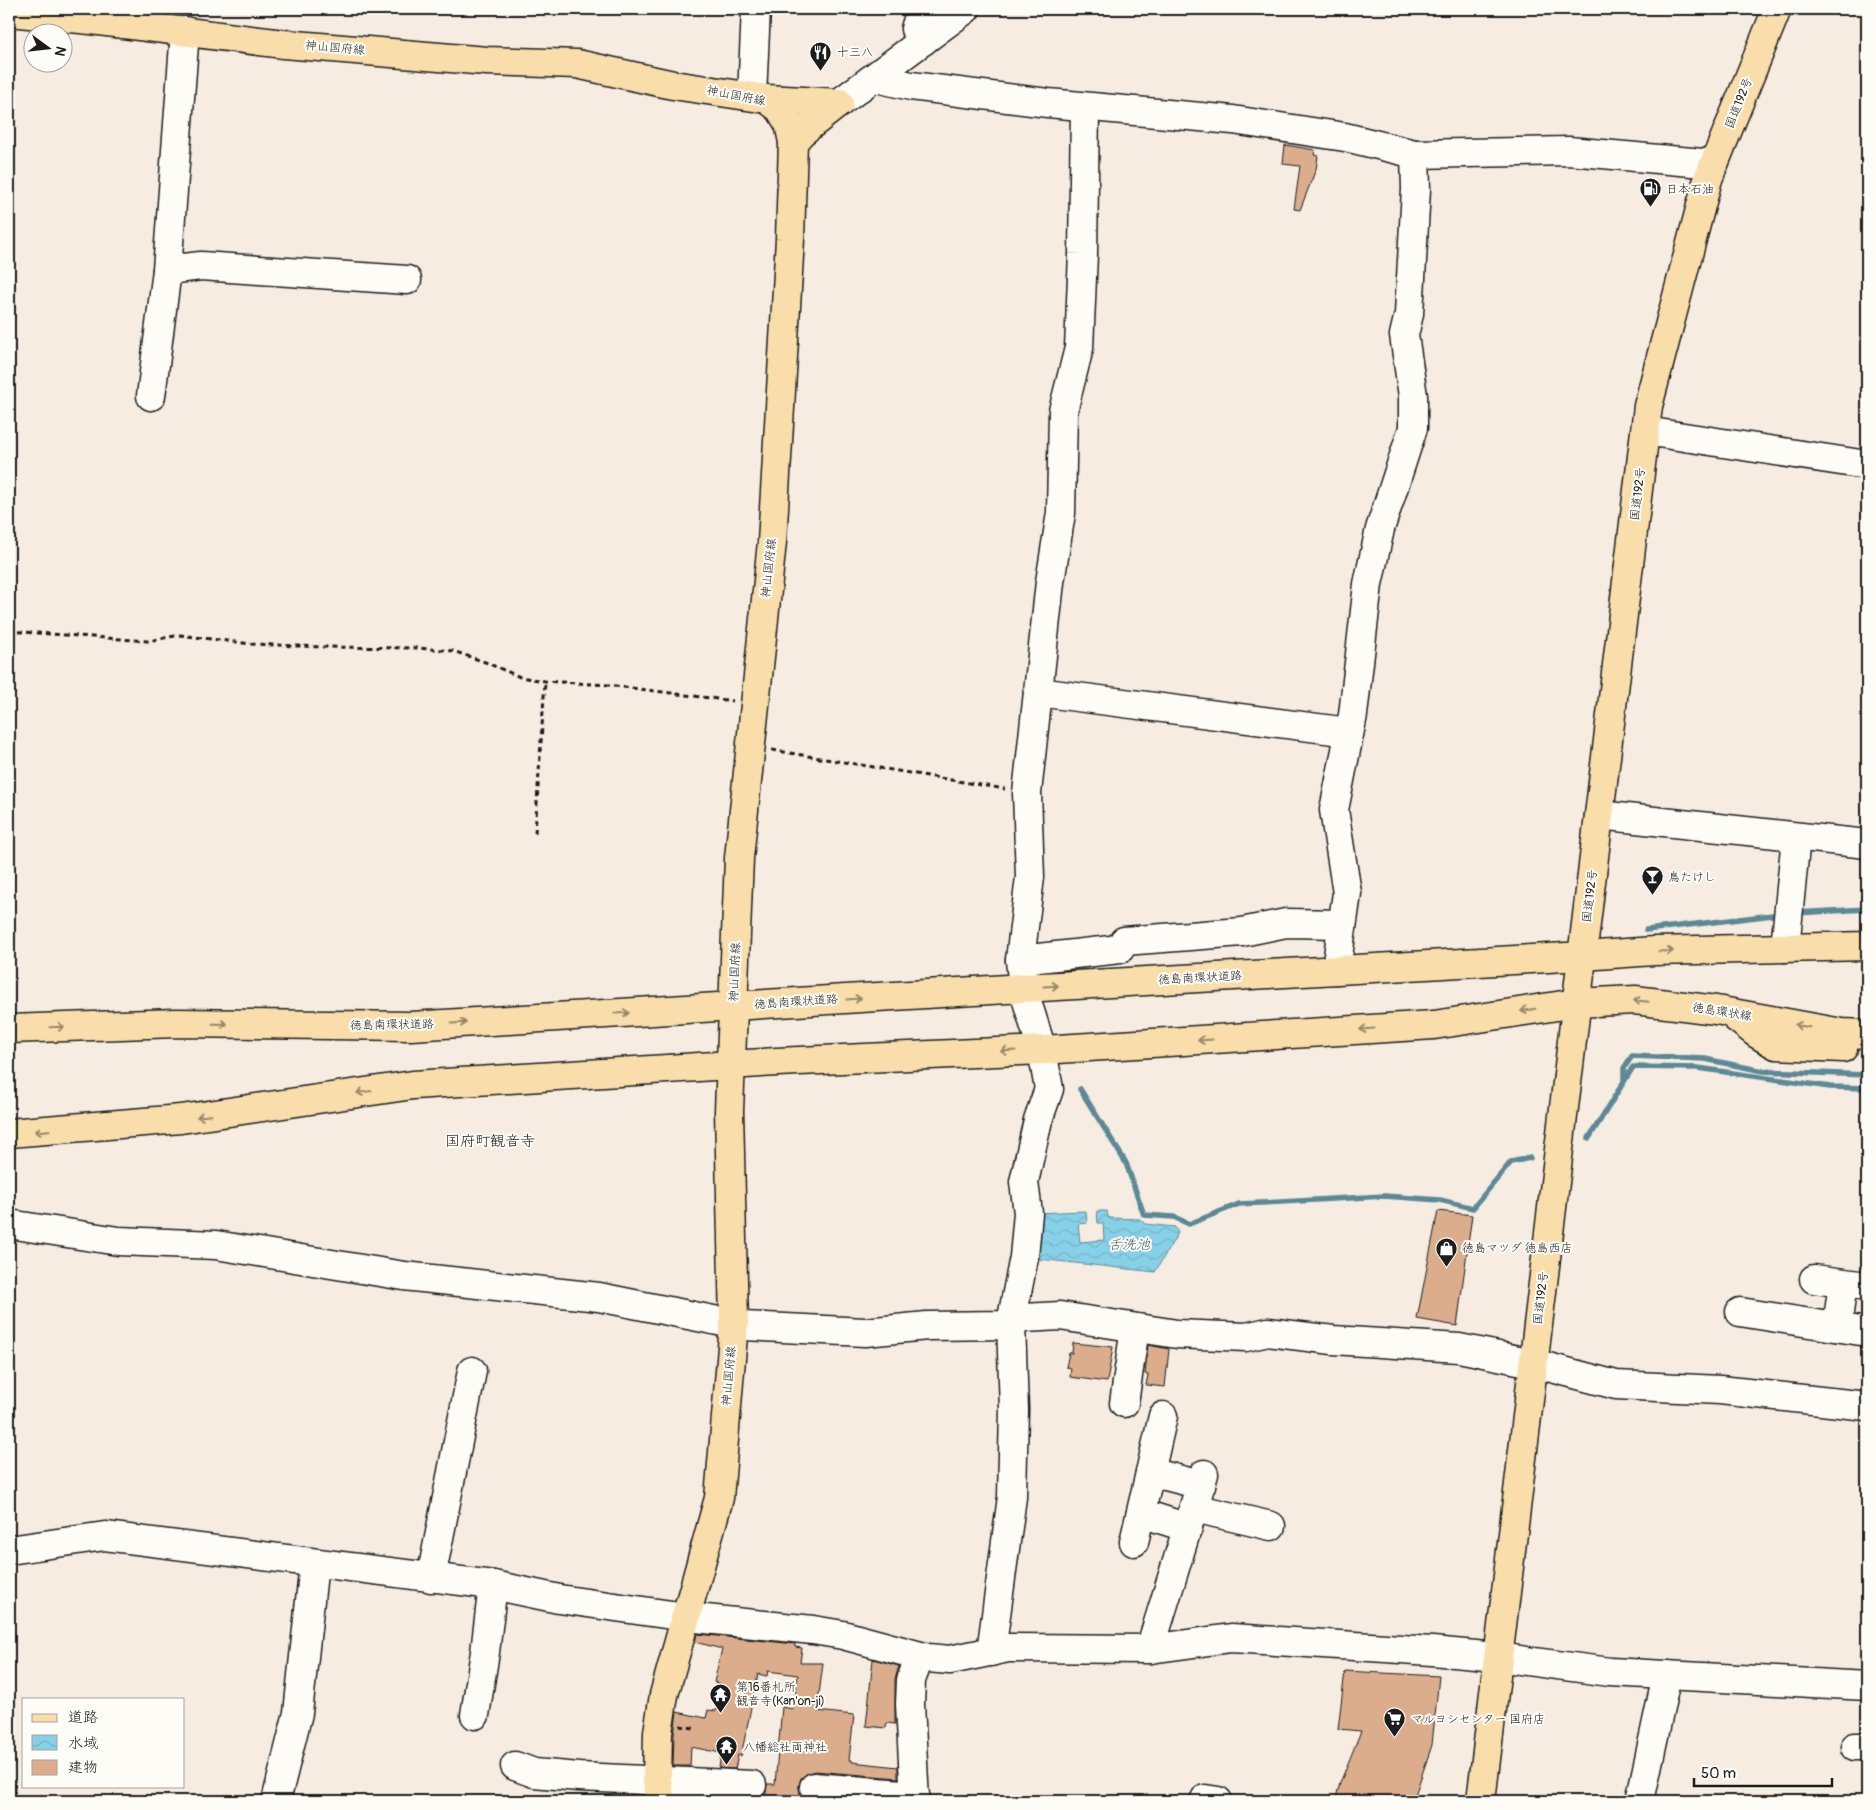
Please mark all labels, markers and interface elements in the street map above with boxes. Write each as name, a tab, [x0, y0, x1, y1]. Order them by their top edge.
north arrow	[22, 22, 72, 72]
street label: 神山国府線	[304, 38, 366, 58]
restaurant icon: 十三八	[809, 40, 833, 71]
text: N	[51, 44, 70, 58]
place label: 十三八	[837, 45, 873, 60]
street label: 国道192号	[1722, 75, 1756, 131]
street label: 神山国府線	[705, 83, 767, 109]
fuel station icon: 日本石油	[1638, 177, 1662, 208]
place label: 日本石油	[1666, 182, 1714, 197]
street label: 国道192号	[1627, 466, 1649, 522]
street label: 神山国府線	[758, 537, 780, 599]
bar icon: 鳥たけし	[1640, 865, 1664, 896]
street label: 国道192号	[1579, 868, 1601, 924]
place label: 鳥たけし	[1668, 870, 1716, 885]
street label: 神山国府線	[726, 942, 744, 1002]
one-way arrow	[1658, 946, 1674, 955]
street label: 徳島南環状道路	[1158, 968, 1242, 988]
one-way arrow	[1042, 982, 1058, 991]
street label: 徳島南環状道路	[754, 992, 838, 1012]
one-way arrow	[845, 994, 861, 1003]
one-way arrow	[1633, 996, 1649, 1006]
street label: 徳島環状線	[1691, 1000, 1753, 1024]
one-way arrow	[1520, 1006, 1536, 1016]
one-way arrow	[613, 1009, 629, 1018]
street label: 徳島南環状道路	[350, 1017, 434, 1033]
one-way arrow	[451, 1018, 467, 1027]
one-way arrow	[212, 1019, 228, 1029]
one-way arrow	[1794, 1020, 1810, 1030]
one-way arrow	[49, 1023, 65, 1032]
one-way arrow	[1359, 1025, 1375, 1034]
one-way arrow	[1197, 1035, 1213, 1044]
one-way arrow	[1000, 1047, 1016, 1056]
one-way arrow	[357, 1088, 373, 1098]
one-way arrow	[196, 1111, 212, 1121]
one-way arrow	[34, 1126, 50, 1135]
district label: 国府町観音寺	[445, 1132, 535, 1151]
water label: 舌洗池	[1108, 1236, 1151, 1253]
shop icon: 徳島マツダ 徳島西店	[1434, 1236, 1458, 1267]
place label: 徳島マツダ 徳島西店	[1462, 1241, 1573, 1256]
street label: 国道192号	[1530, 1270, 1552, 1326]
street label: 神山国府線	[719, 1345, 739, 1407]
place label: 第16番札所 観音寺(Kan'on-ji)	[736, 1680, 825, 1709]
temple icon: 第16番札所 観音寺(Kan'on-ji)	[708, 1682, 732, 1713]
legend	[22, 1698, 185, 1788]
supermarket icon: マルヨシセンター 国府店	[1383, 1707, 1407, 1738]
text: 道路	[68, 1708, 98, 1727]
place label: マルヨシセンター 国府店	[1411, 1712, 1545, 1727]
text: 水域	[68, 1734, 98, 1753]
temple icon: 八幡総社両神社	[715, 1735, 739, 1766]
place label: 八幡総社両神社	[743, 1740, 827, 1755]
scale bar	[1694, 1755, 1831, 1787]
text: 建物	[68, 1758, 98, 1777]
text: 50 m	[1701, 1764, 1736, 1783]

